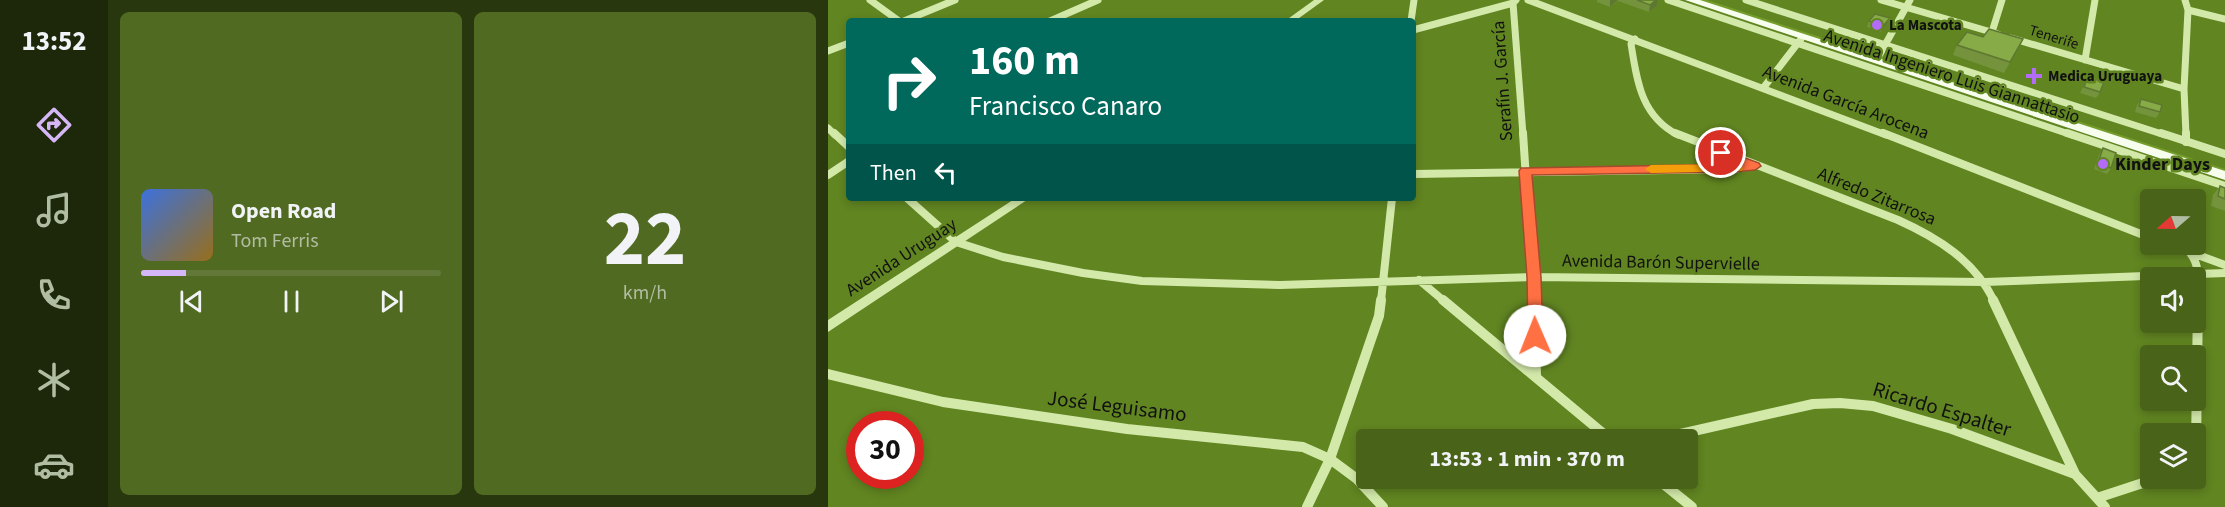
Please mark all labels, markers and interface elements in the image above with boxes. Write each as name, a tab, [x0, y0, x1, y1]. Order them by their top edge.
place label: La Mascota	[1889, 15, 1962, 36]
marker: La Mascota	[1870, 18, 1884, 32]
street label: Serafín J. García	[1486, 20, 1519, 142]
street label: Tenerife	[2027, 20, 2081, 55]
text: 13:52	[21, 22, 87, 61]
street label: Avenida Ingeniero Luis Giannattasio	[1820, 23, 2083, 130]
text: 160 m	[969, 31, 1080, 91]
icon: right	[870, 42, 948, 120]
street label: Avenida García Arocena	[1759, 59, 1933, 146]
place label: Medica Uruguaya	[2048, 66, 2162, 87]
marker: Medica Uruguaya	[2025, 67, 2043, 85]
text: Francisco Canaro	[969, 87, 1162, 126]
icon: directions	[33, 104, 75, 146]
pin	[1695, 127, 1746, 178]
icon: arrive	[1704, 136, 1737, 169]
place label: Kinder Days	[2115, 152, 2210, 177]
icon: left	[929, 156, 962, 189]
text: Then	[870, 157, 917, 189]
marker: Kinder Days	[2096, 157, 2110, 171]
street label: Alfredo Zitarrosa	[1814, 161, 1940, 232]
text: 22	[604, 184, 686, 295]
icon: music	[33, 189, 75, 231]
north arrow	[2140, 189, 2206, 255]
map controls	[2140, 189, 2206, 489]
text: Open Road	[231, 195, 336, 227]
street label: Avenida Uruguay	[841, 212, 962, 303]
text: Tom Ferris	[231, 227, 319, 255]
street label: Avenida Barón Supervielle	[1562, 248, 1760, 277]
button: sound	[2140, 267, 2206, 333]
icon: phone	[33, 274, 75, 316]
text: km/h	[623, 279, 667, 307]
icon: previous	[175, 285, 208, 318]
icon: pause	[275, 285, 308, 318]
icon: next	[375, 285, 408, 318]
position arrow	[1503, 304, 1567, 368]
button: search	[2140, 345, 2206, 411]
icon: climate	[33, 359, 75, 401]
street label: Ricardo Espalter	[1869, 374, 2015, 444]
street label: José Leguisamo	[1046, 383, 1188, 429]
speed limit sign: 30	[846, 411, 924, 489]
button: layers	[2140, 423, 2206, 489]
text: 13:53 · 1 min · 370 m	[1429, 443, 1625, 475]
icon: car	[33, 444, 75, 486]

